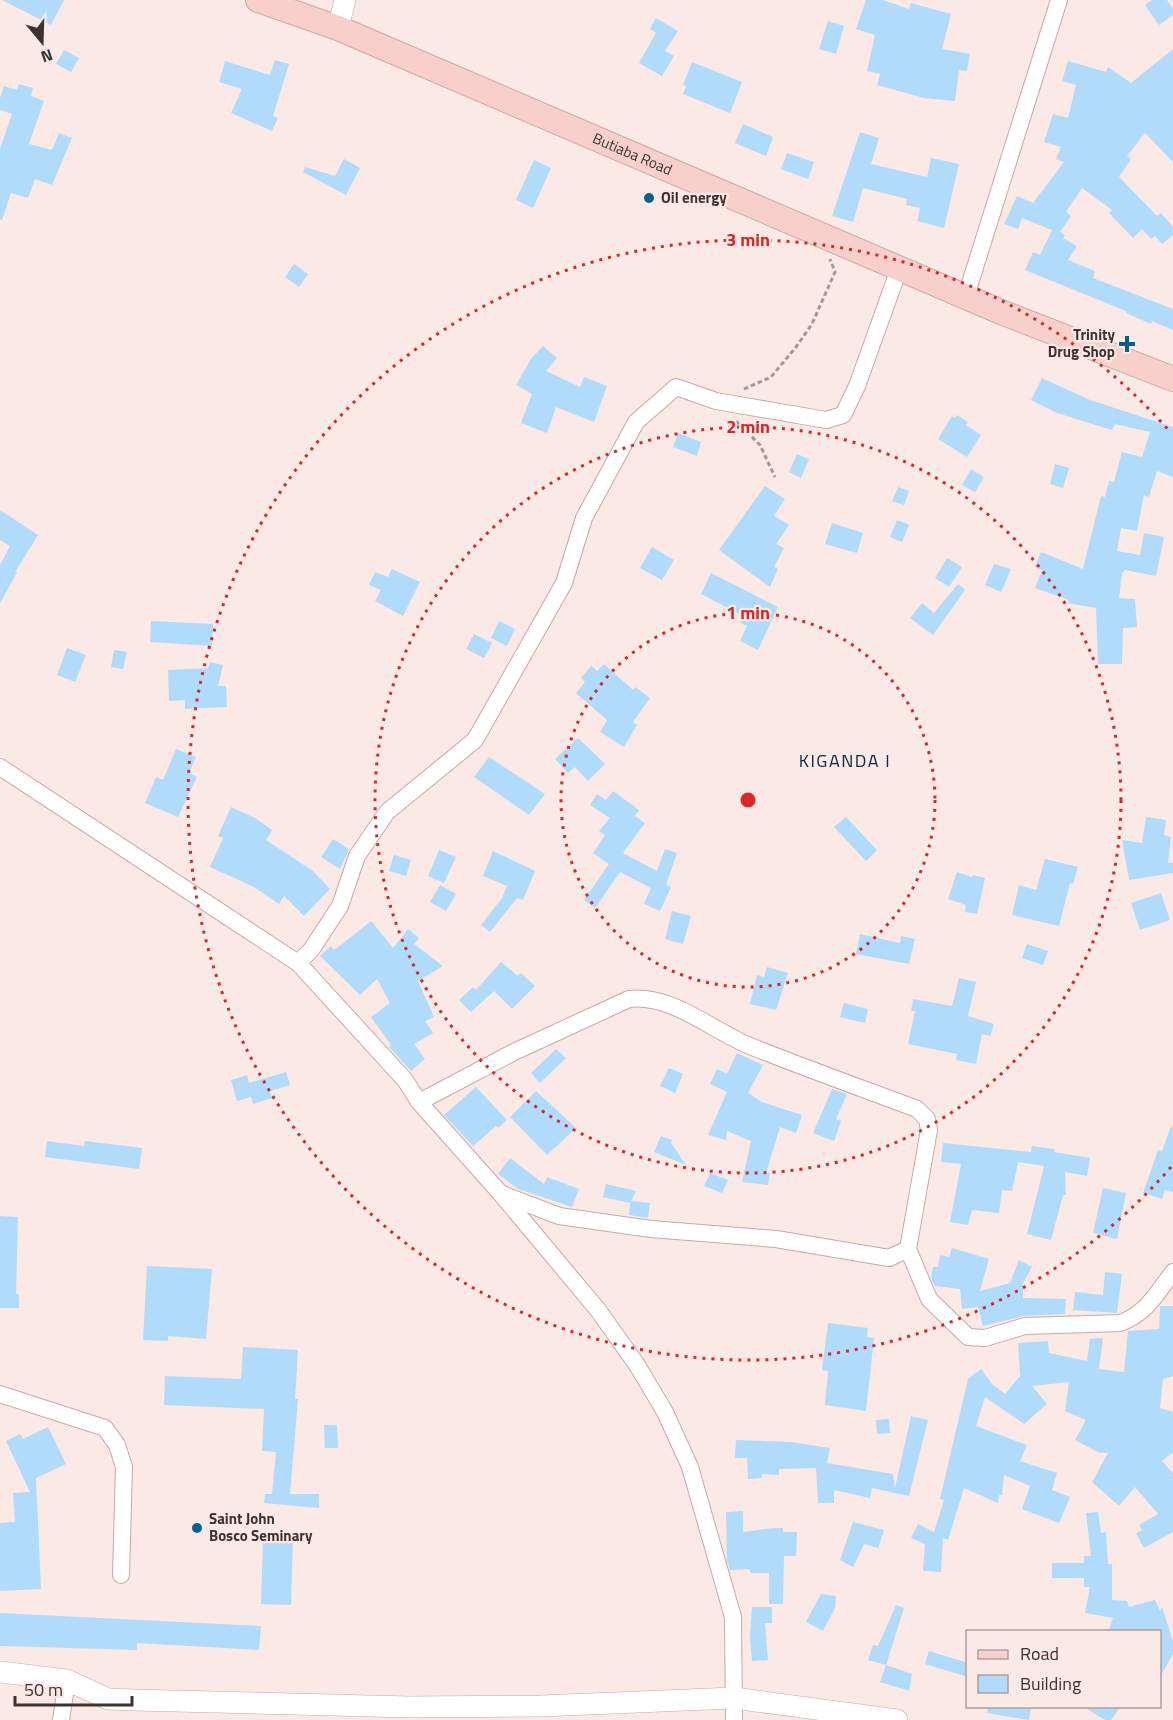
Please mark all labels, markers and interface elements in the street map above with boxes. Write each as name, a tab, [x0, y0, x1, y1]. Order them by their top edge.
north arrow	[12, 12, 72, 72]
text: N	[38, 43, 56, 69]
street label: Butiaba Road	[589, 126, 676, 181]
place label: Oil energy	[661, 186, 727, 209]
marker: Oil energy	[642, 191, 656, 205]
text: 3 min	[726, 226, 770, 253]
place label: Trinity Drug Shop	[1048, 323, 1115, 363]
marker: Trinity Drug Shop	[1120, 337, 1134, 351]
text: 2 min	[726, 413, 770, 440]
text: 1 min	[726, 599, 770, 626]
district label: KIGANDA I	[799, 747, 891, 774]
centre of rings	[738, 790, 758, 810]
place label: Saint John Bosco Seminary	[209, 1507, 313, 1547]
marker: Saint John Bosco Seminary	[190, 1521, 204, 1535]
legend	[966, 1630, 1161, 1708]
text: Road	[1020, 1640, 1059, 1667]
scale bar	[15, 1669, 132, 1707]
text: Building	[1020, 1670, 1081, 1697]
text: 50 m	[24, 1676, 63, 1703]

